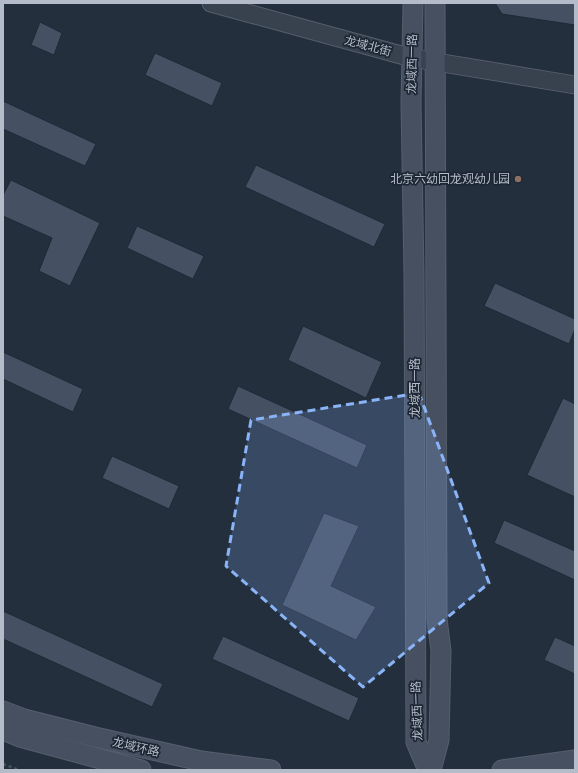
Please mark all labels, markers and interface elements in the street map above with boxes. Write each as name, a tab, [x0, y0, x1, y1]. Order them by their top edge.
street label: 龙域北街	[343, 33, 393, 59]
street label: 龙域西一路	[404, 34, 420, 94]
place label: 北京六幼回龙观幼儿园	[390, 172, 510, 186]
marker: 北京六幼回龙观幼儿园	[513, 174, 523, 184]
street label: 龙域西一路	[408, 358, 422, 418]
street label: 龙域西一路	[409, 681, 425, 741]
street label: 龙域环路	[111, 735, 161, 759]

